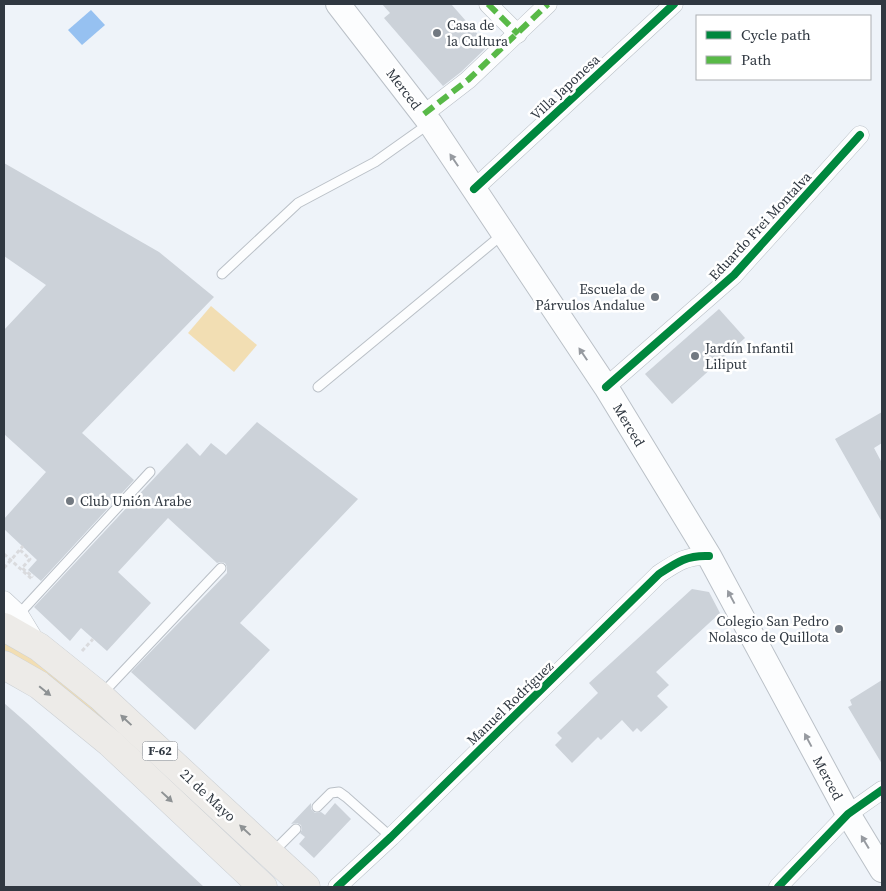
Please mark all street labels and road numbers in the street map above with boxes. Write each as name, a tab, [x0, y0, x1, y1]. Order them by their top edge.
street label: Villa Japonesa	[526, 49, 605, 124]
street label: Merced	[382, 64, 426, 114]
street label: Eduardo Frei Montalva	[704, 166, 816, 285]
street label: Merced	[608, 400, 650, 450]
street label: Manuel Rodríguez	[462, 656, 558, 750]
road number: F-62	[142, 741, 178, 760]
street label: Merced	[808, 752, 848, 804]
street label: 21 de Mayo	[176, 764, 240, 826]

